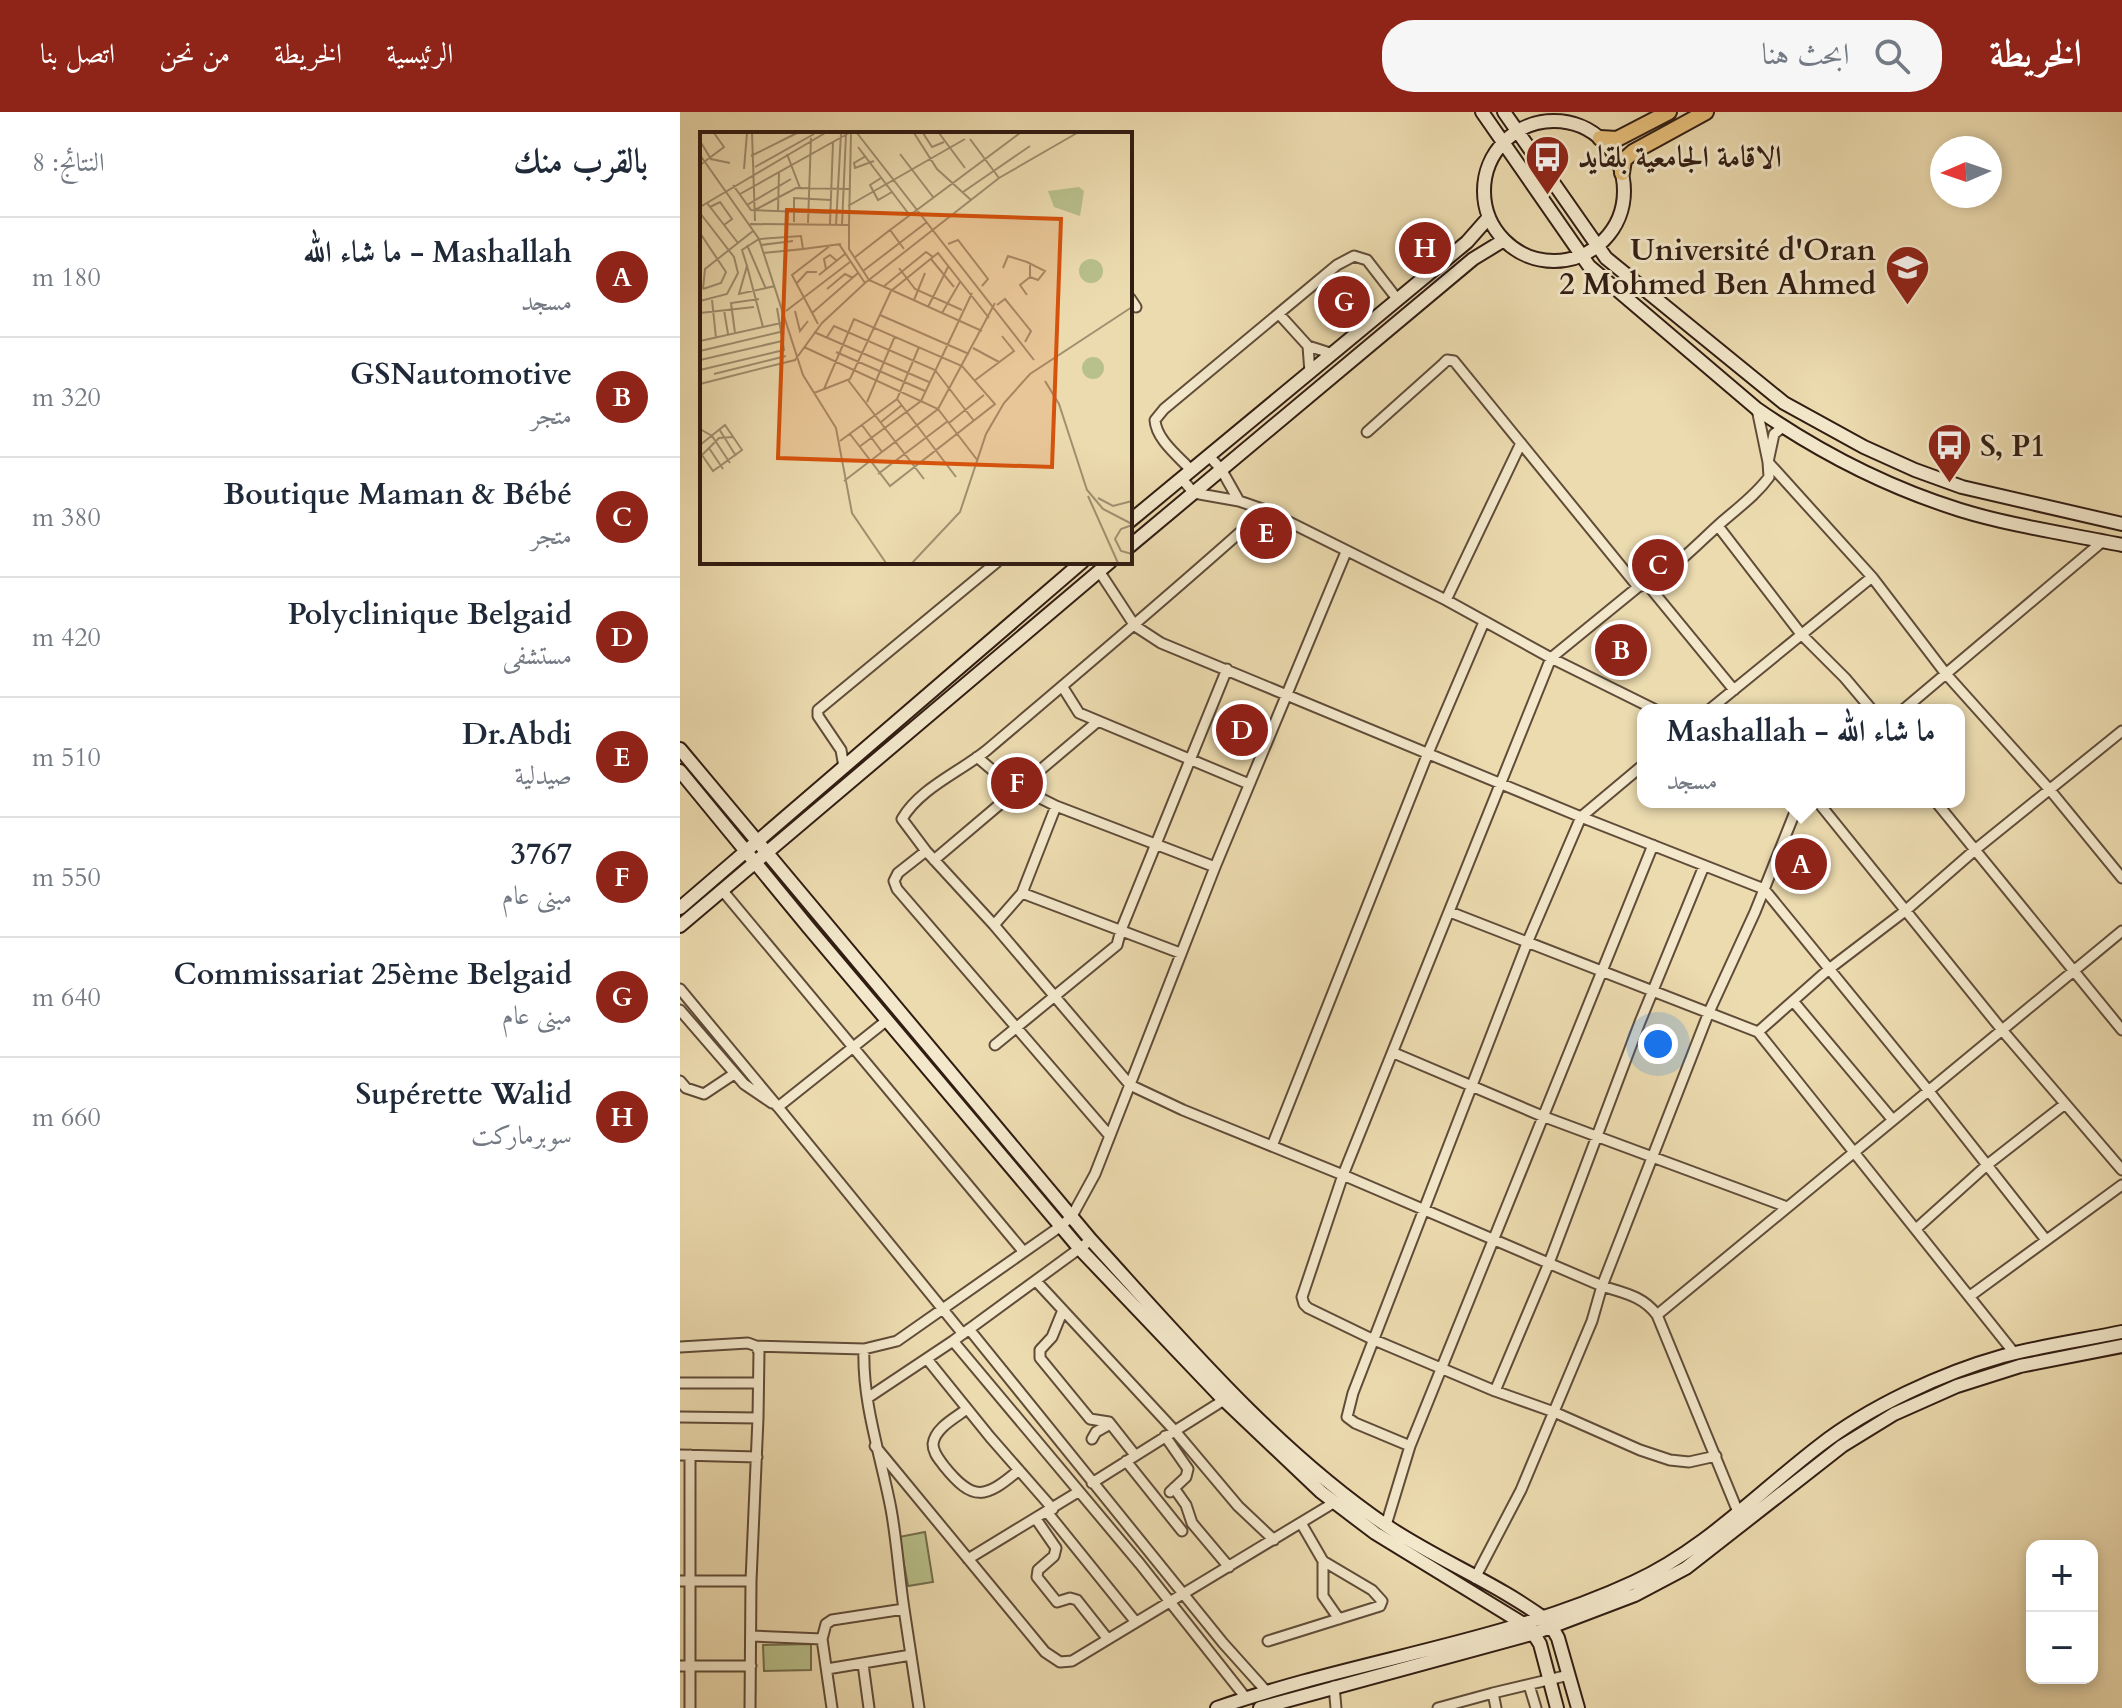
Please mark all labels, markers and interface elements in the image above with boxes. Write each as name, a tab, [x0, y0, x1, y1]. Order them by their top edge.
search box	[1382, 20, 1942, 92]
text: الخريطة	[1990, 28, 2082, 80]
text: ابحث هنا	[1761, 34, 1850, 75]
icon: search	[1870, 34, 1914, 78]
text: اتصل بنا	[40, 35, 115, 73]
text: من نحن	[159, 35, 230, 73]
text: الخريطة	[274, 35, 342, 73]
text: الرئيسية	[386, 35, 453, 73]
inset map	[700, 132, 1132, 564]
bus stop icon: الاقامة الجامعية بلقايد	[1523, 133, 1571, 196]
north arrow	[1930, 136, 2002, 208]
place label: الاقامة الجامعية بلقايد	[1578, 137, 1782, 178]
text: بالقرب منك	[513, 138, 648, 184]
text: النتائج: 8	[32, 145, 105, 180]
pin: H	[1399, 218, 1451, 278]
place label: Université d'Oran 2 Mohmed Ben Ahmed	[1559, 230, 1876, 305]
text: Mashallah - ما شاء الله	[303, 232, 572, 273]
school or university icon: Université d'Oran 2 Mohmed Ben Ahmed	[1883, 243, 1931, 306]
text: 180 m	[32, 260, 101, 295]
text: A	[612, 260, 632, 295]
pin: G	[1318, 272, 1370, 332]
text: مسجد	[521, 284, 572, 319]
text: GSNautomotive	[350, 354, 572, 395]
text: 320 m	[32, 380, 101, 415]
text: B	[613, 380, 631, 415]
text: متجر	[531, 398, 572, 433]
bus stop icon: S, P1	[1925, 422, 1973, 485]
place label: S, P1	[1980, 426, 2046, 467]
text: Boutique Maman & Bébé	[224, 474, 572, 515]
text: 380 m	[32, 500, 101, 535]
text: C	[612, 500, 632, 535]
pin: E	[1240, 503, 1292, 563]
text: متجر	[531, 518, 572, 553]
pin: C	[1632, 535, 1684, 595]
text: Polyclinique Belgaid	[288, 594, 572, 635]
text: 420 m	[32, 620, 101, 655]
text: D	[611, 620, 633, 655]
pin: B	[1595, 620, 1647, 680]
text: مستشفى	[503, 638, 572, 673]
pin: D	[1216, 700, 1268, 760]
popup	[1637, 704, 1965, 808]
text: Mashallah - ما شاء الله	[1667, 711, 1935, 752]
text: Dr.Abdi	[462, 714, 572, 755]
text: 510 m	[32, 740, 101, 775]
text: E	[614, 740, 630, 775]
pin: F	[991, 753, 1043, 813]
text: صيدلية	[515, 758, 572, 793]
text: مسجد	[1667, 763, 1718, 798]
text: 3767	[511, 834, 572, 875]
pin: A	[1775, 834, 1827, 894]
text: 550 m	[32, 860, 101, 895]
text: F	[614, 860, 630, 895]
text: مبنى عام	[502, 878, 572, 913]
text: Commissariat 25ème Belgaid	[174, 954, 572, 995]
text: 640 m	[32, 980, 101, 1015]
text: G	[611, 980, 633, 1015]
text: مبنى عام	[502, 998, 572, 1033]
your location	[1638, 1024, 1678, 1064]
text: Supérette Walid	[355, 1074, 572, 1115]
text: 660 m	[32, 1100, 101, 1135]
text: H	[611, 1100, 633, 1135]
text: سوبرماركت	[471, 1118, 572, 1153]
map controls	[2026, 1540, 2098, 1684]
button: +	[2026, 1540, 2098, 1612]
button: −	[2026, 1612, 2098, 1684]

